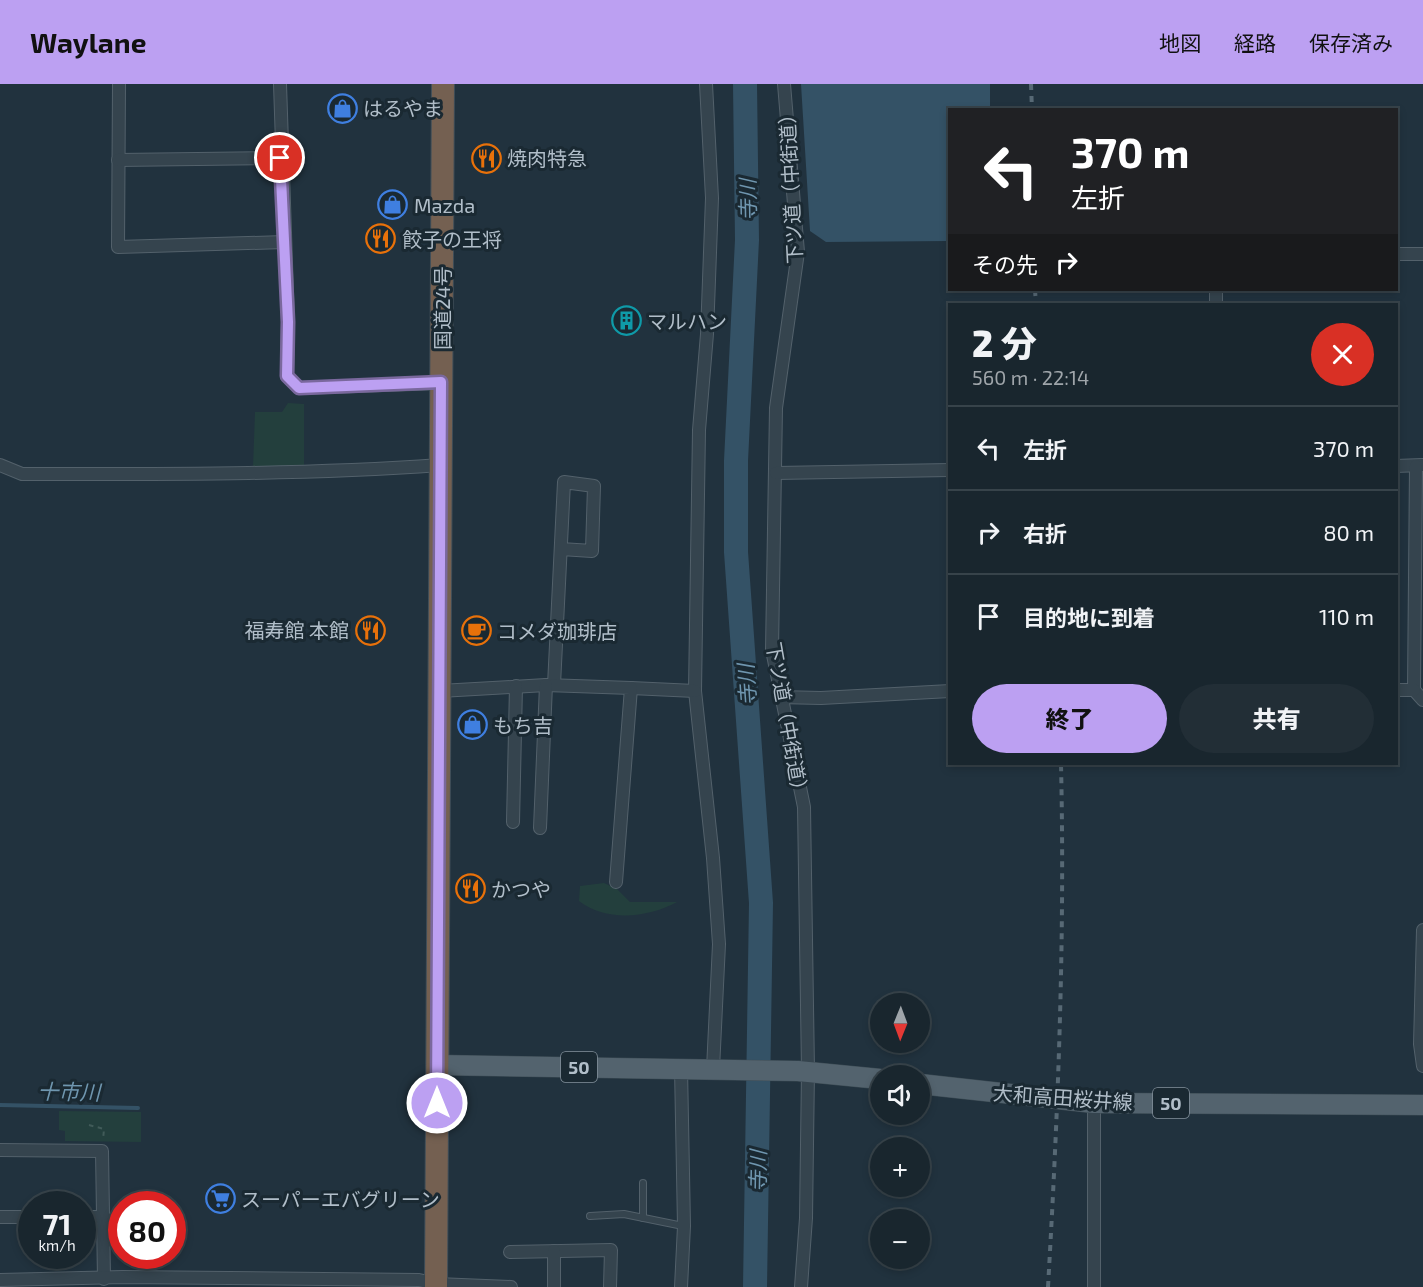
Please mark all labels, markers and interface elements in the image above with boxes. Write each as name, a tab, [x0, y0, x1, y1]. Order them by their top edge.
text: Waylane	[30, 25, 146, 59]
text: 地図	[1159, 30, 1201, 55]
text: 経路	[1234, 30, 1276, 55]
text: 保存済み	[1309, 30, 1393, 55]
shop icon: はるやま	[326, 92, 358, 124]
place label: はるやま	[363, 96, 443, 120]
street label: 下ツ道（中街道）	[774, 103, 806, 265]
text: 370 m	[1071, 126, 1190, 176]
pin	[254, 132, 305, 183]
icon: left	[972, 132, 1050, 210]
icon: arrive	[263, 141, 296, 174]
restaurant icon: 焼肉特急	[470, 142, 502, 174]
place label: 焼肉特急	[507, 146, 587, 170]
water label: 寺川	[734, 177, 760, 221]
text: 左折	[1071, 181, 1125, 213]
shop icon: Mazda	[377, 189, 409, 221]
place label: Mazda	[414, 193, 475, 217]
restaurant icon: 餃子の王将	[365, 223, 397, 255]
place label: 餃子の王将	[402, 227, 502, 251]
icon: right	[1050, 246, 1083, 279]
text: その先	[972, 251, 1038, 277]
street label: 国道24号	[430, 266, 454, 350]
building icon: マルハン	[610, 305, 642, 337]
place label: マルハン	[647, 309, 727, 333]
text: 2 分	[972, 321, 1037, 364]
button: close	[1311, 323, 1374, 386]
text: 560 m · 22:14	[972, 365, 1089, 389]
icon: left	[972, 432, 1005, 465]
text: 370 m	[1313, 435, 1374, 461]
text: 左折	[1023, 436, 1067, 462]
icon: right	[972, 516, 1005, 549]
text: 80 m	[1323, 519, 1374, 545]
text: 右折	[1023, 520, 1067, 546]
icon: arrive	[972, 600, 1005, 633]
text: 110 m	[1319, 603, 1374, 629]
text: 目的地に到着	[1023, 604, 1155, 630]
restaurant icon: 福寿館 本館	[354, 614, 386, 646]
cafe icon: コメダ珈琲店	[460, 615, 492, 647]
place label: 福寿館 本館	[245, 618, 349, 642]
place label: コメダ珈琲店	[497, 619, 617, 643]
street label: 下ツ道（中街道）	[762, 640, 814, 802]
water label: 寺川	[732, 661, 760, 707]
button: 終了	[972, 684, 1167, 753]
button: 共有	[1179, 684, 1374, 753]
shop icon: もち吉	[456, 709, 488, 741]
place label: もち吉	[493, 713, 553, 737]
restaurant icon: かつや	[454, 873, 486, 905]
place label: かつや	[491, 877, 551, 901]
north arrow	[870, 993, 930, 1053]
map controls	[870, 993, 930, 1269]
road number: 50	[561, 1052, 597, 1082]
button: sound	[870, 1065, 930, 1125]
position arrow	[405, 1071, 469, 1135]
water label: 十市川	[37, 1078, 103, 1104]
street label: 大和高田桜井線	[992, 1080, 1134, 1114]
road number: 50	[1153, 1088, 1189, 1118]
button: +	[870, 1137, 930, 1197]
water label: 寺川	[744, 1148, 770, 1192]
supermarket icon: スーパーエバグリーン	[204, 1183, 236, 1215]
place label: スーパーエバグリーン	[241, 1187, 440, 1211]
speed limit sign: 80	[108, 1191, 186, 1269]
text: 71	[43, 1205, 71, 1241]
button: −	[870, 1209, 930, 1269]
text: km/h	[38, 1236, 76, 1254]

